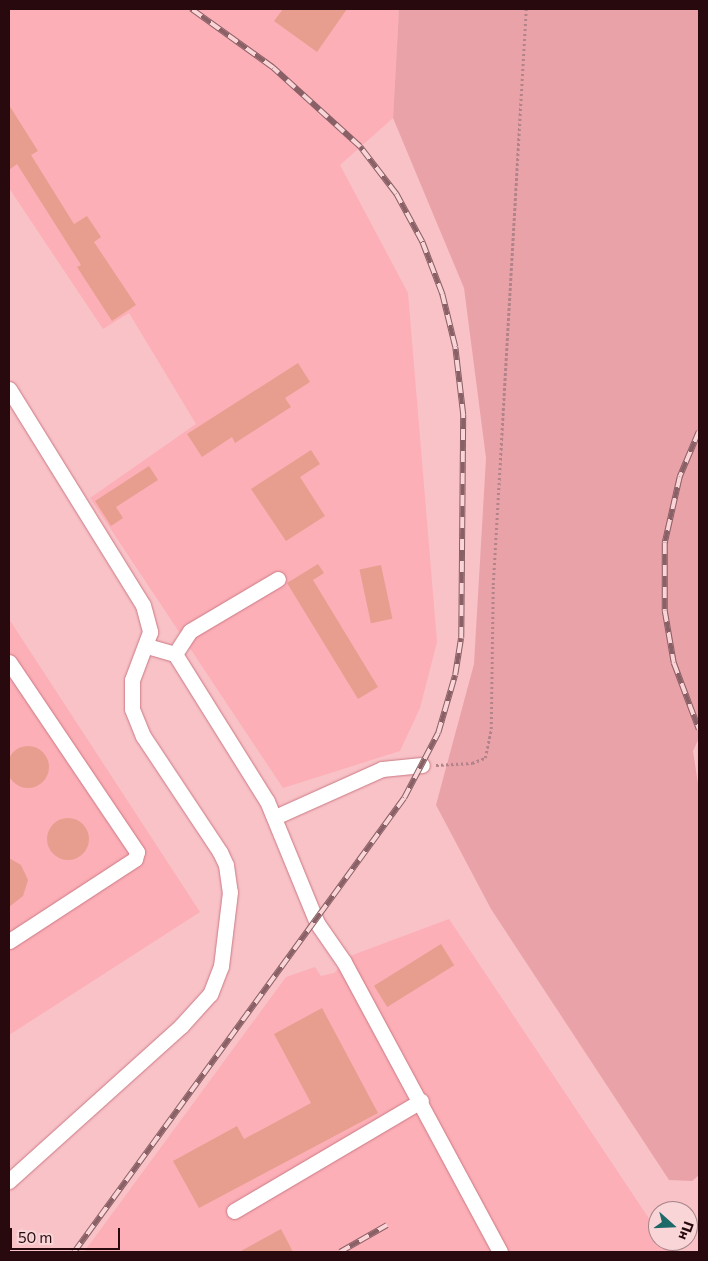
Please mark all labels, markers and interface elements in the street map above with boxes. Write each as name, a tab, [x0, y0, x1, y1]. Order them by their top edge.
north arrow	[648, 1201, 698, 1251]
scale bar	[12, 1218, 122, 1250]
text: Пн	[675, 1219, 698, 1243]
text: 50 m	[18, 1228, 52, 1246]

